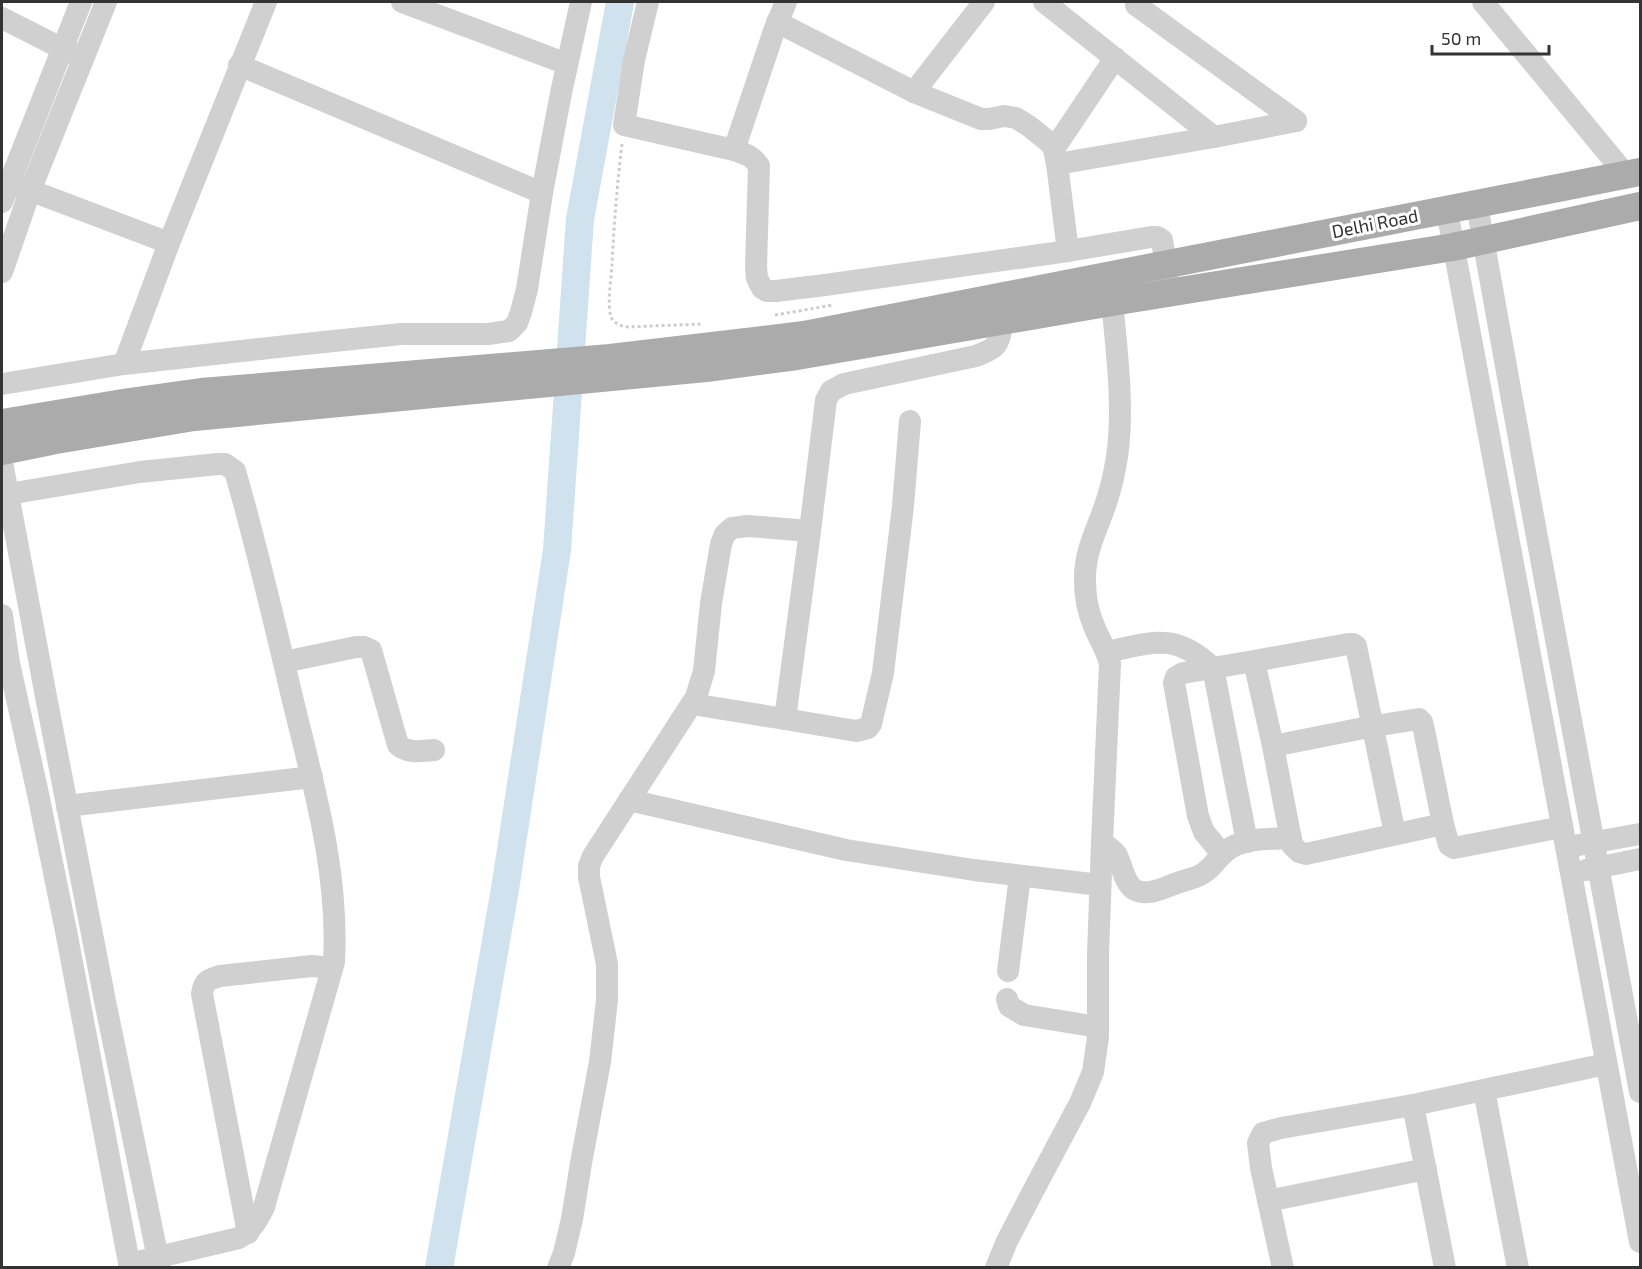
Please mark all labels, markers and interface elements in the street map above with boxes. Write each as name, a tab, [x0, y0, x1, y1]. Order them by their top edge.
scale bar	[1432, 18, 1549, 56]
text: 50 m	[1441, 27, 1481, 49]
street label: Delhi Road	[1330, 204, 1420, 242]

